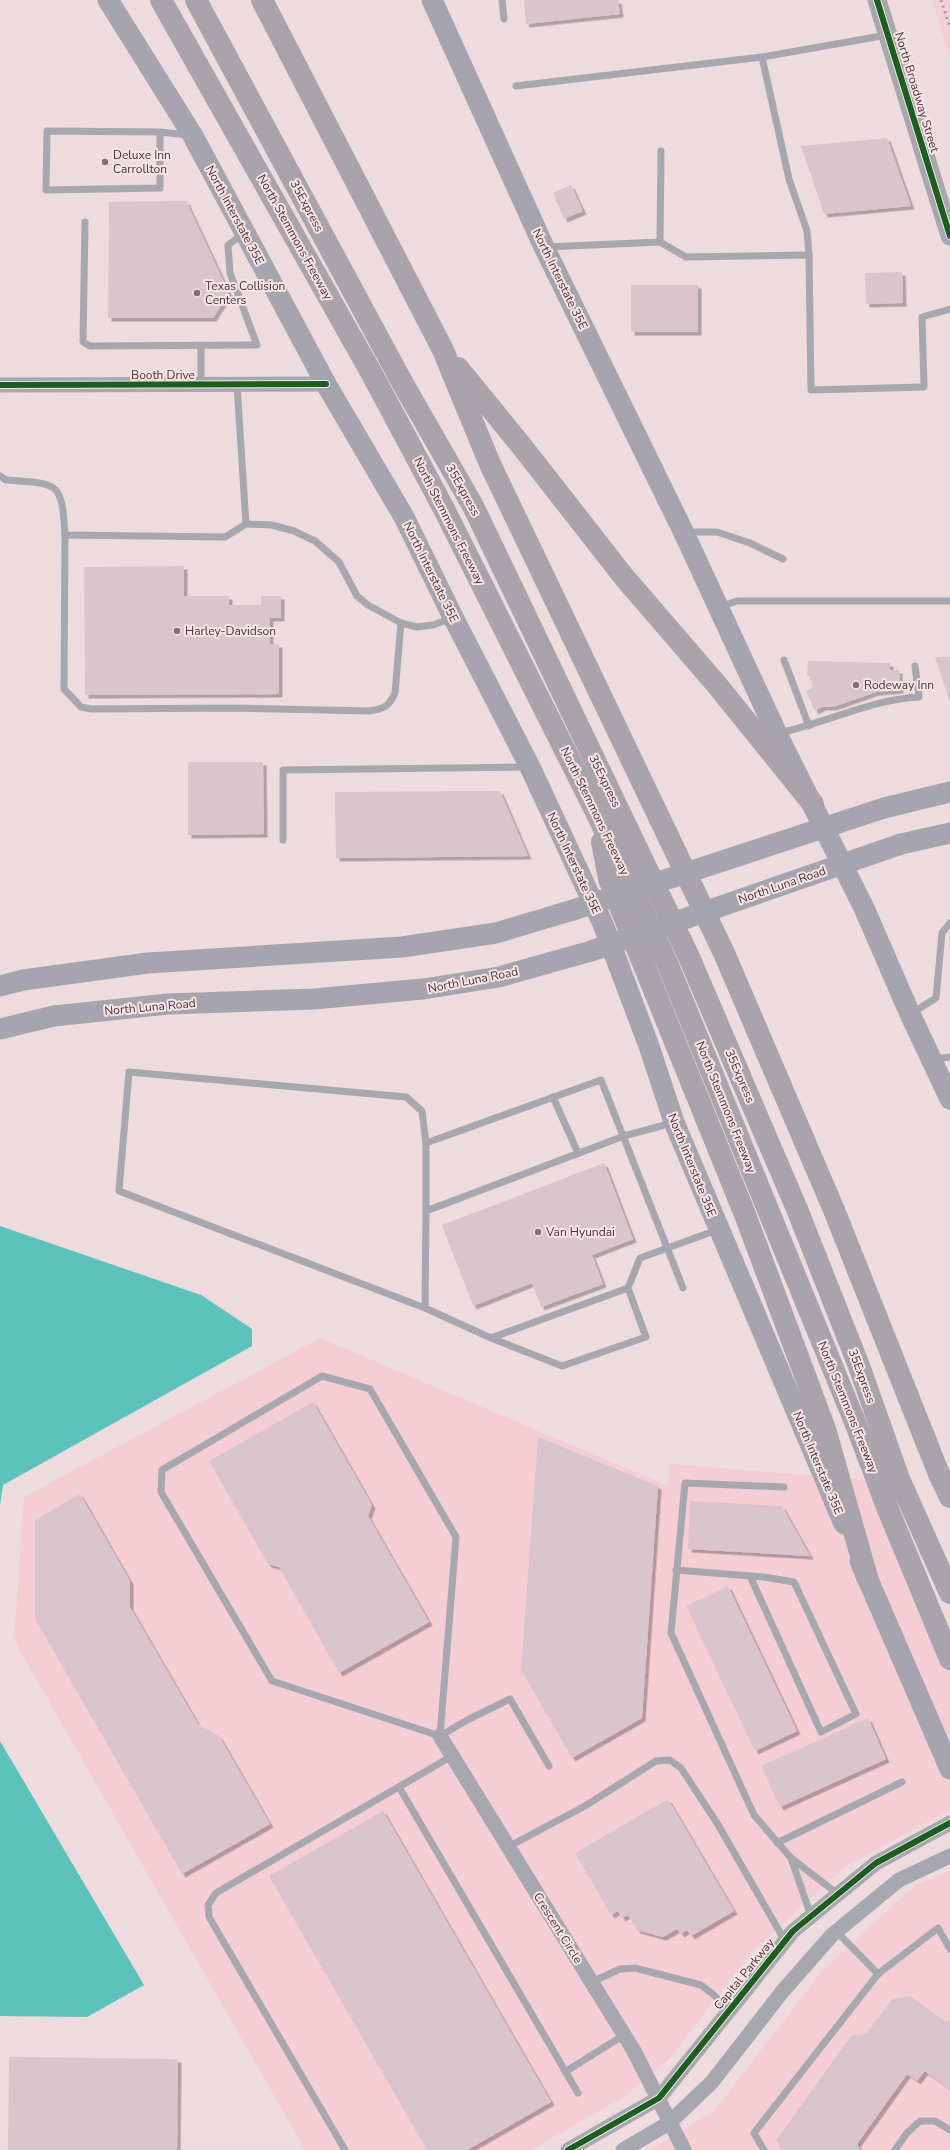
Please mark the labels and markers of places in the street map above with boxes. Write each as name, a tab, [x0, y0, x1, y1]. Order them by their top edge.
place label: Deluxe Inn Carrollton	[113, 147, 171, 177]
marker: Deluxe Inn Carrollton	[100, 157, 110, 167]
place label: Texas Collision Centers	[205, 278, 285, 308]
marker: Texas Collision Centers	[192, 288, 202, 298]
place label: Harley-Davidson	[185, 623, 276, 639]
marker: Harley-Davidson	[172, 626, 182, 636]
place label: Rodeway Inn	[864, 677, 934, 693]
marker: Rodeway Inn	[851, 680, 861, 690]
place label: Van Hyundai	[545, 1224, 615, 1240]
marker: Van Hyundai	[533, 1227, 543, 1237]

